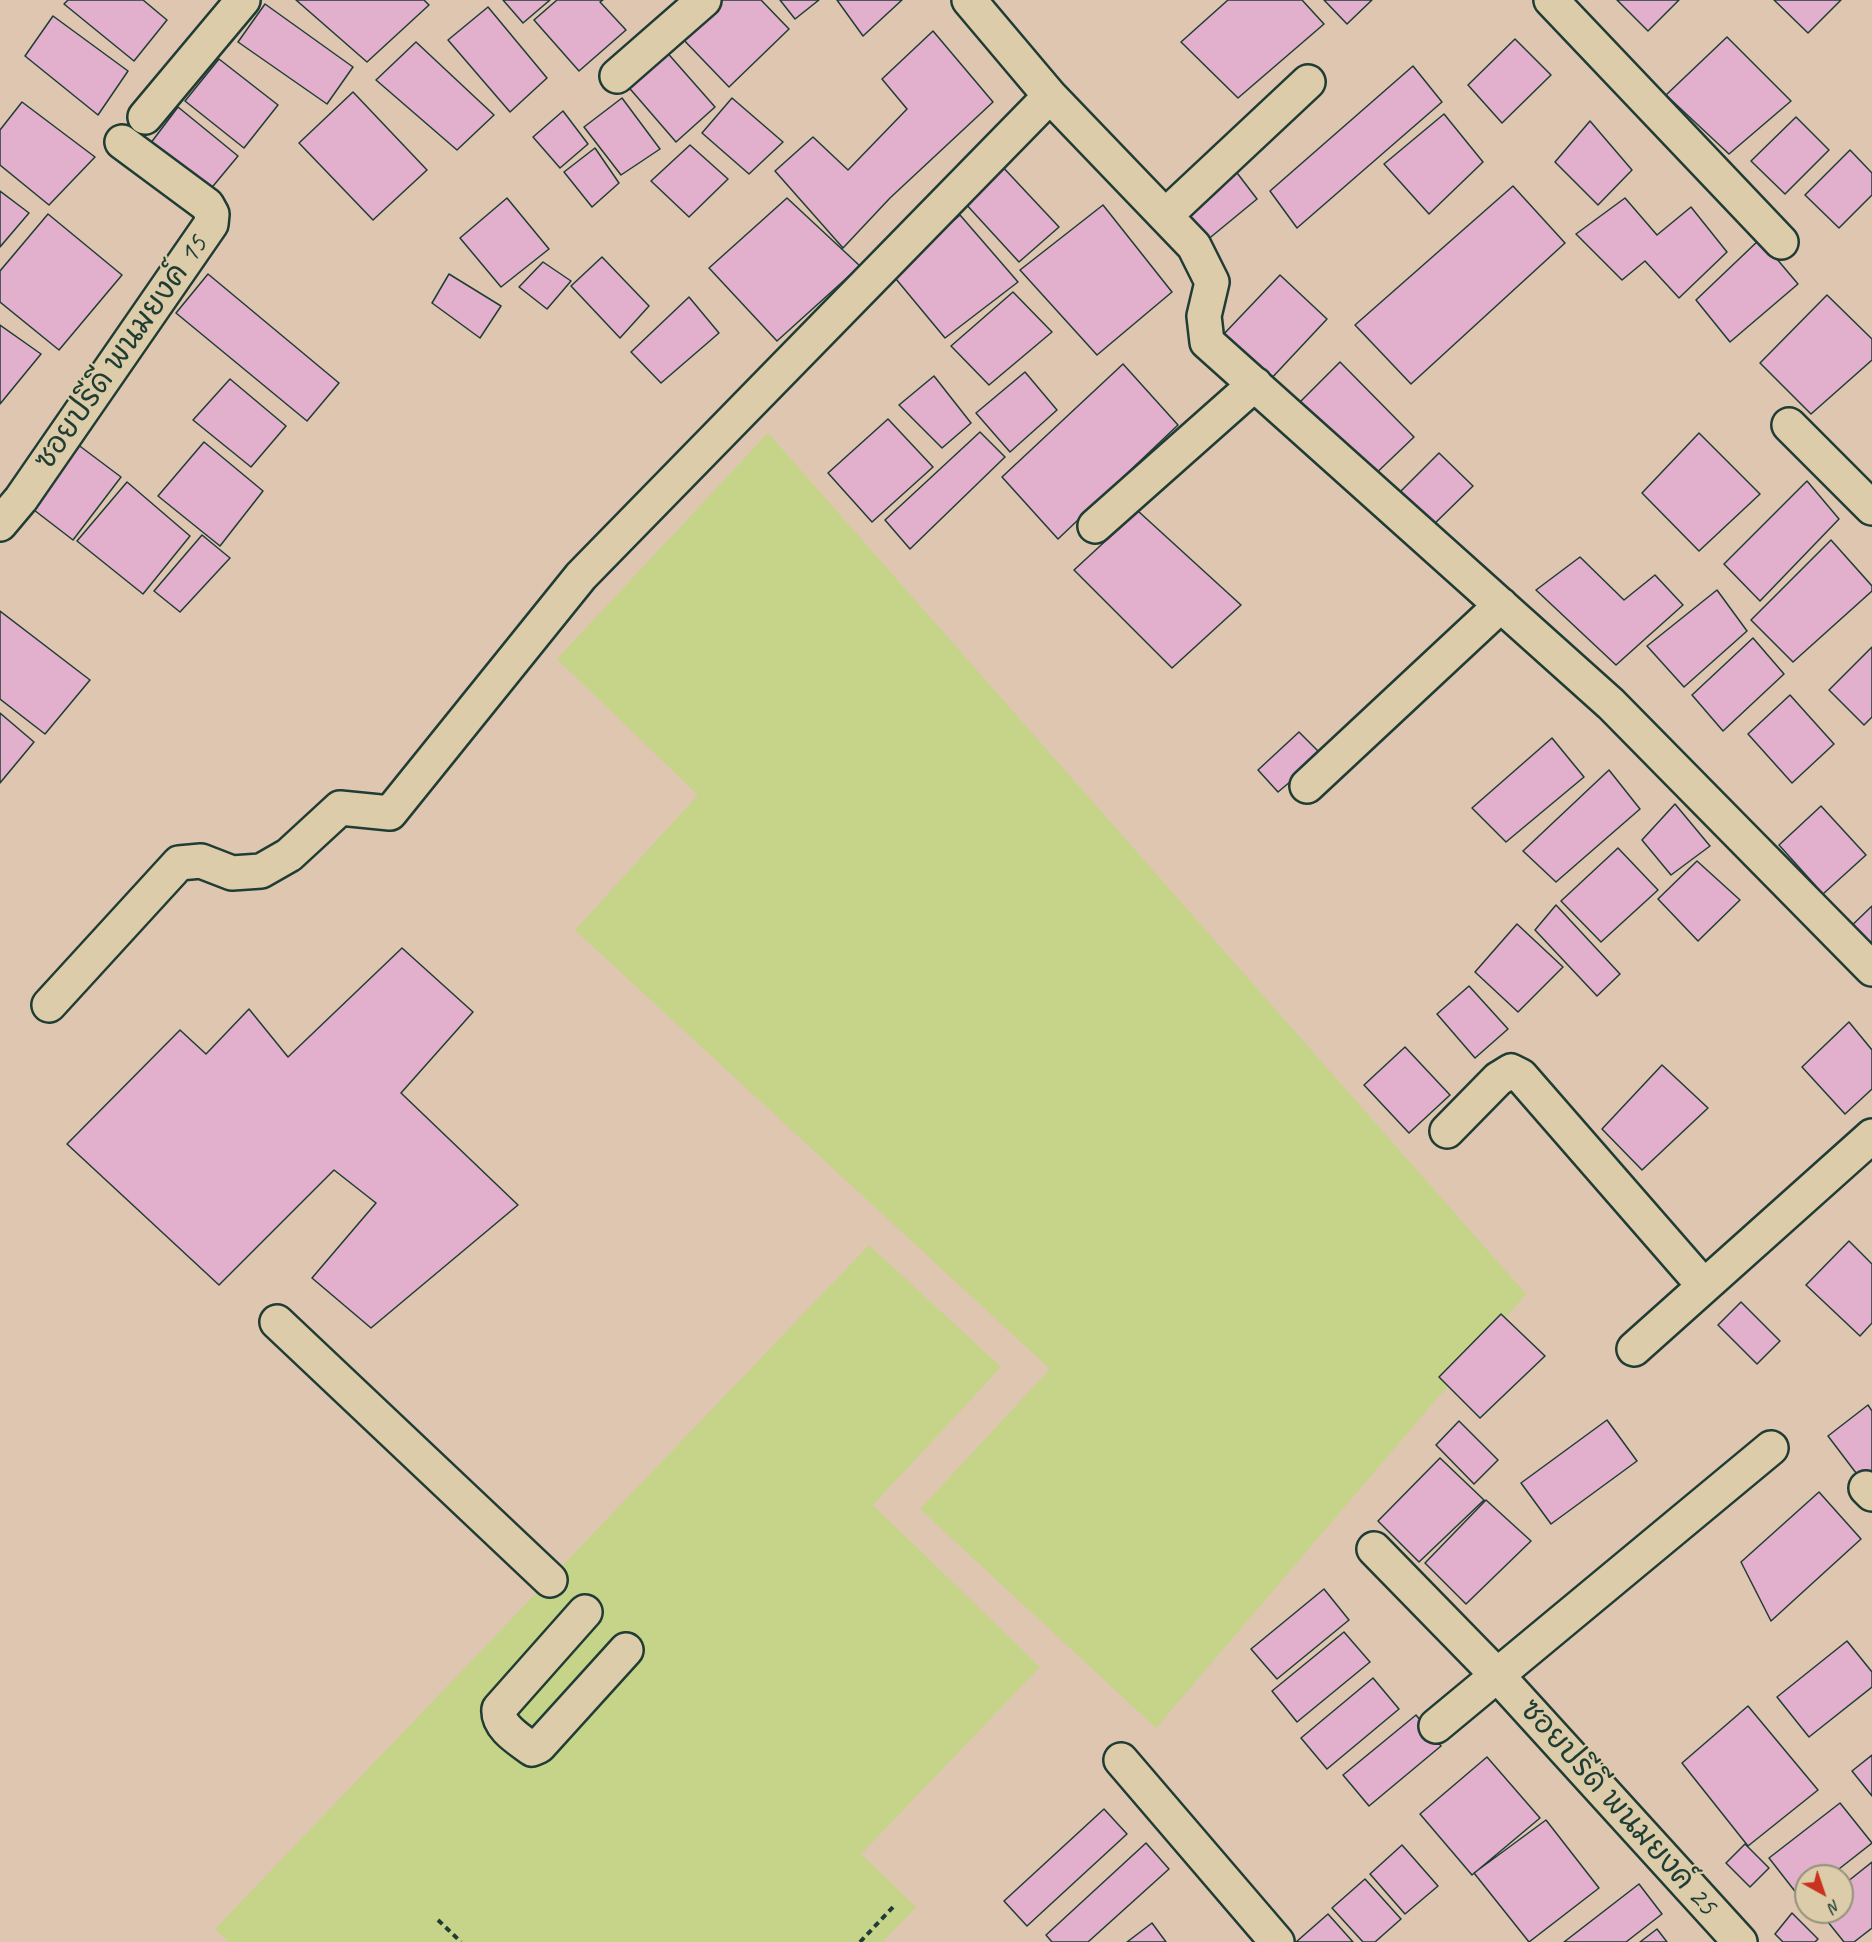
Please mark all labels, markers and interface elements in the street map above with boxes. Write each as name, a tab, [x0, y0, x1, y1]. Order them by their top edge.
street label: ซอยปรีดี พนมยงค์ 15	[28, 229, 216, 477]
street label: ซอยปรีดี พนมยงค์ 25	[1512, 1693, 1724, 1923]
north arrow	[1794, 1864, 1854, 1924]
text: N	[1824, 1895, 1845, 1917]

